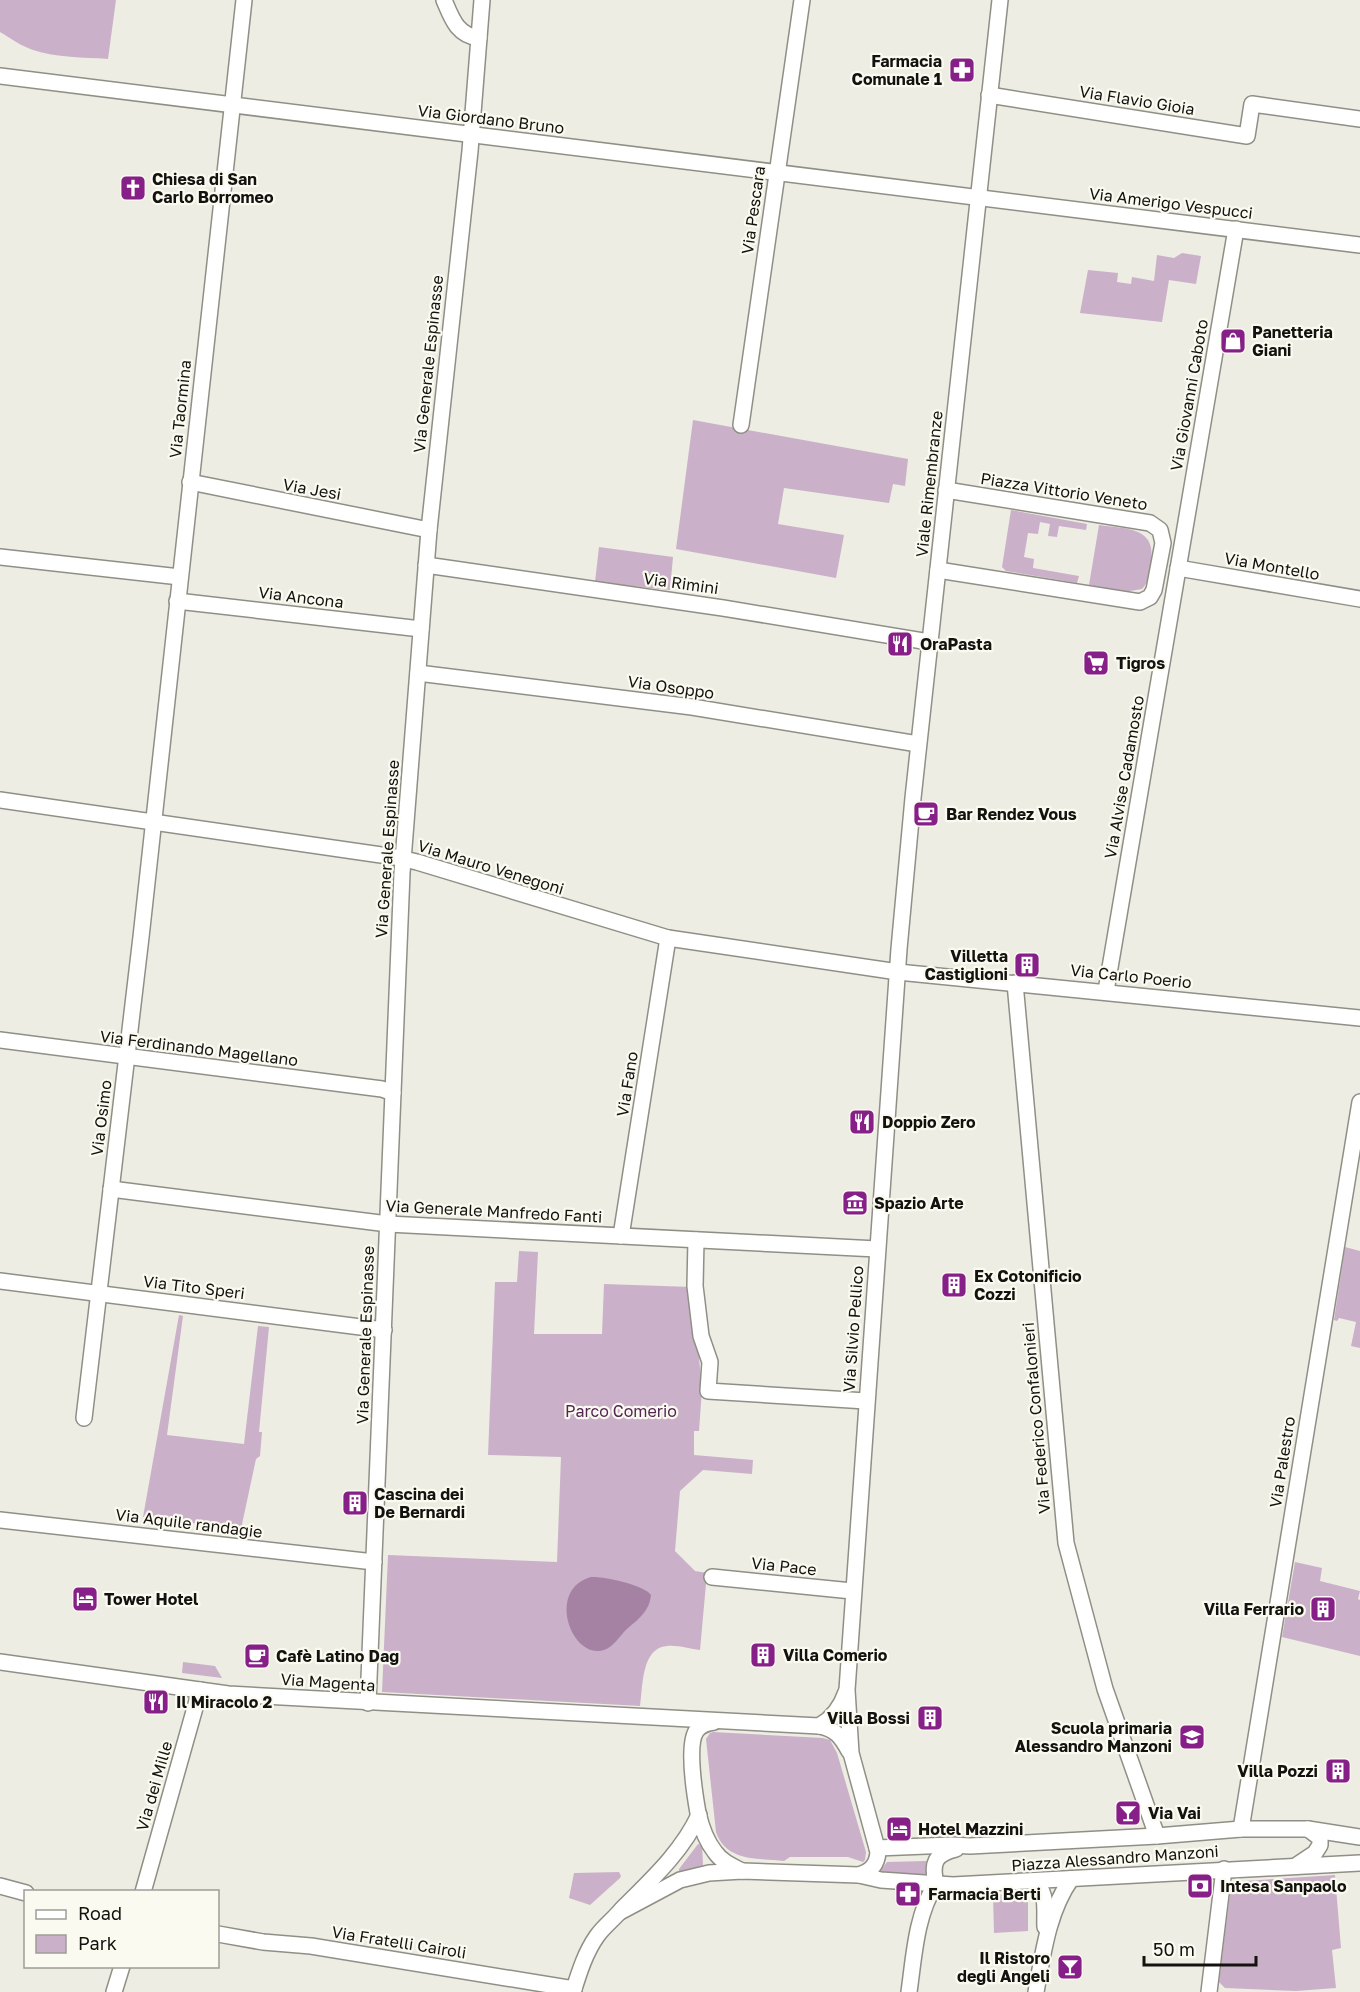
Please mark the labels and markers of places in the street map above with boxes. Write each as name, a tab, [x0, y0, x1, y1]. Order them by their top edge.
place label: Farmacia Comunale 1	[852, 51, 942, 89]
pharmacy icon: Farmacia Comunale 1	[947, 55, 977, 85]
place label: Chiesa di San Carlo Borromeo	[152, 169, 274, 207]
church icon: Chiesa di San Carlo Borromeo	[118, 173, 148, 203]
place label: Panetteria Giani	[1252, 322, 1333, 360]
shop icon: Panetteria Giani	[1218, 326, 1248, 356]
restaurant icon: OraPasta	[885, 629, 915, 659]
place label: OraPasta	[920, 634, 992, 654]
supermarket icon: Tigros	[1081, 648, 1111, 678]
place label: Tigros	[1116, 653, 1165, 673]
cafe icon: Bar Rendez Vous	[911, 799, 941, 829]
place label: Bar Rendez Vous	[946, 804, 1077, 824]
place label: Villetta Castiglioni	[924, 946, 1008, 984]
building icon: Villetta Castiglioni	[1012, 950, 1042, 980]
restaurant icon: Doppio Zero	[847, 1107, 877, 1137]
place label: Doppio Zero	[882, 1112, 976, 1132]
museum icon: Spazio Arte	[840, 1188, 870, 1218]
place label: Spazio Arte	[874, 1193, 964, 1213]
place label: Ex Cotonificio Cozzi	[974, 1266, 1082, 1304]
building icon: Ex Cotonificio Cozzi	[939, 1270, 969, 1300]
place label: Cascina dei De Bernardi	[374, 1484, 465, 1522]
building icon: Cascina dei De Bernardi	[340, 1488, 370, 1518]
hotel icon: Tower Hotel	[70, 1584, 100, 1614]
place label: Tower Hotel	[104, 1589, 199, 1609]
building icon: Villa Ferrario	[1308, 1594, 1338, 1624]
place label: Villa Ferrario	[1204, 1599, 1304, 1619]
building icon: Villa Comerio	[748, 1640, 778, 1670]
cafe icon: Cafè Latino Dag	[242, 1641, 272, 1671]
place label: Villa Comerio	[783, 1645, 888, 1665]
place label: Cafè Latino Dag	[276, 1646, 399, 1666]
restaurant icon: Il Miracolo 2	[141, 1687, 171, 1717]
place label: Il Miracolo 2	[176, 1692, 272, 1712]
building icon: Villa Bossi	[915, 1703, 945, 1733]
place label: Villa Bossi	[827, 1708, 910, 1728]
place label: Scuola primaria Alessandro Manzoni	[1015, 1718, 1172, 1756]
school or university icon: Scuola primaria Alessandro Manzoni	[1177, 1722, 1207, 1752]
building icon: Villa Pozzi	[1323, 1756, 1353, 1786]
place label: Villa Pozzi	[1237, 1761, 1318, 1781]
bar icon: Via Vai	[1113, 1798, 1143, 1828]
place label: Via Vai	[1148, 1803, 1201, 1823]
hotel icon: Hotel Mazzini	[884, 1814, 914, 1844]
place label: Hotel Mazzini	[918, 1819, 1023, 1839]
bank icon: Intesa Sanpaolo	[1185, 1871, 1215, 1901]
place label: Intesa Sanpaolo	[1220, 1876, 1347, 1896]
pharmacy icon: Farmacia Berti	[893, 1879, 923, 1909]
place label: Farmacia Berti	[928, 1884, 1041, 1904]
place label: Il Ristoro degli Angeli	[957, 1948, 1050, 1986]
bar icon: Il Ristoro degli Angeli	[1055, 1952, 1085, 1982]

